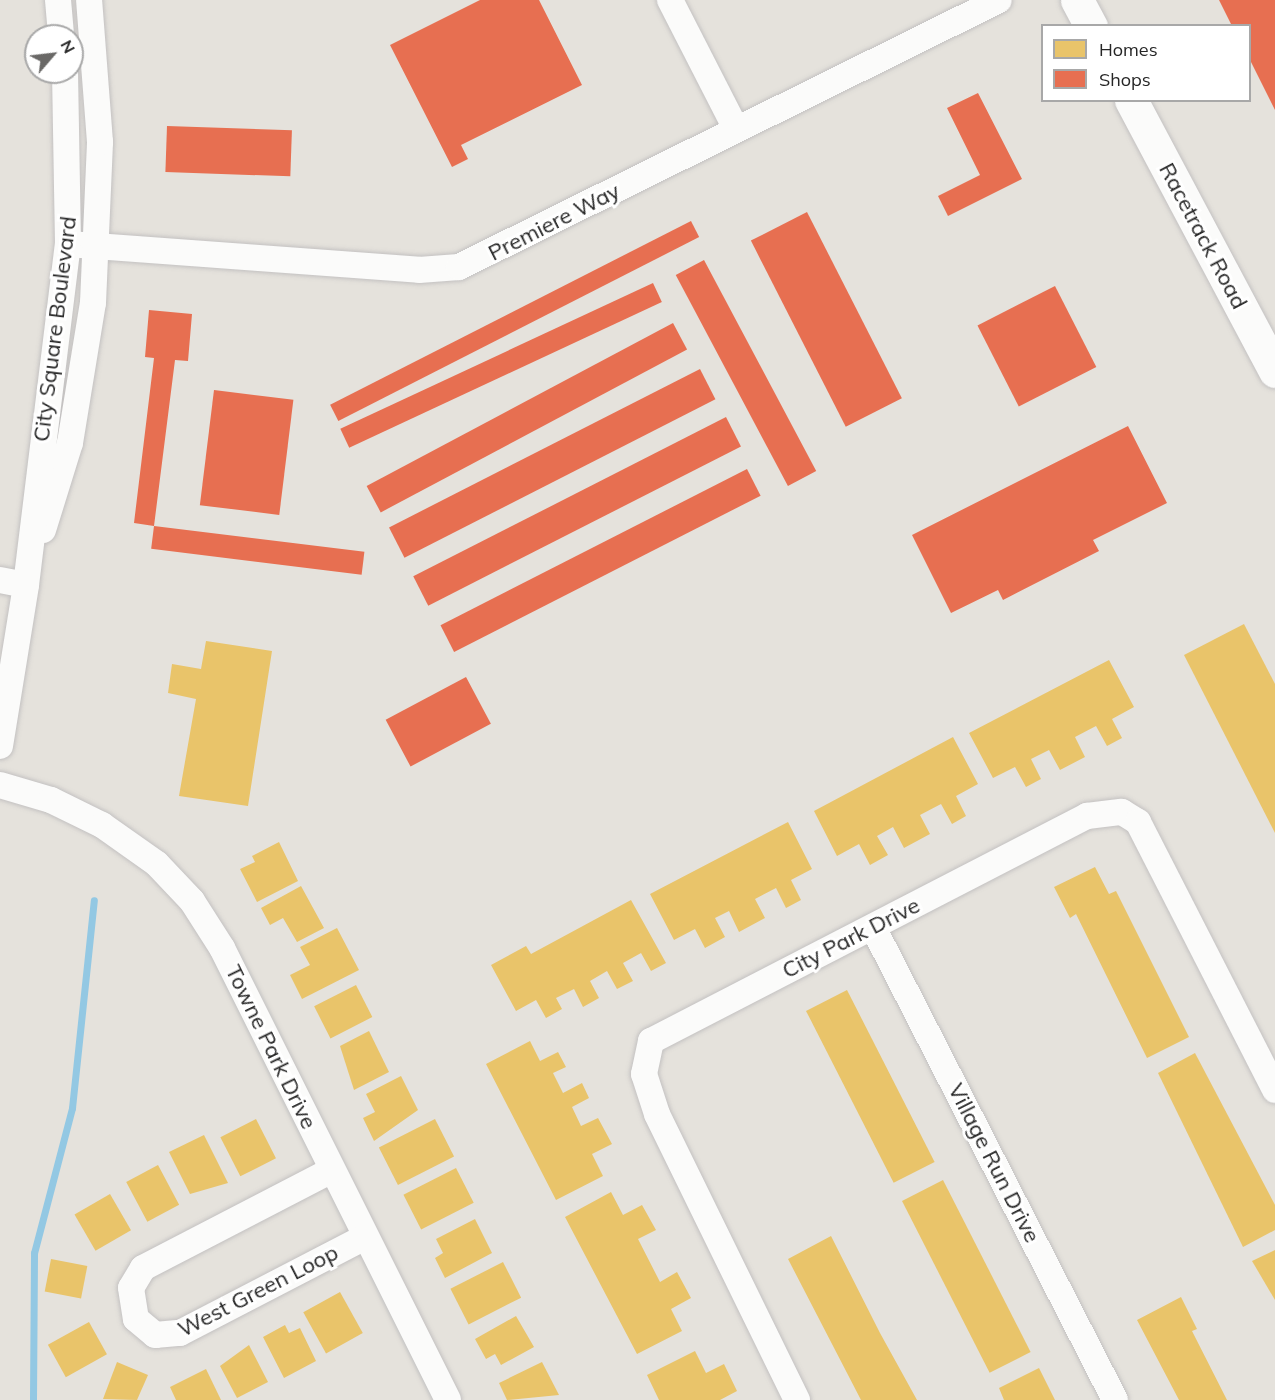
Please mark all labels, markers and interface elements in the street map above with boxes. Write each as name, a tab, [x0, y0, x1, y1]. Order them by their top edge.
north arrow	[24, 24, 84, 84]
legend	[1041, 24, 1251, 102]
text: N	[56, 36, 80, 57]
text: Homes	[1099, 38, 1158, 61]
text: Shops	[1099, 68, 1151, 91]
street label: Racetrack Road	[1153, 158, 1253, 314]
street label: Premiere Way	[484, 178, 624, 266]
street label: City Square Boulevard	[28, 215, 82, 443]
street label: City Park Drive	[778, 892, 924, 984]
street label: Towne Park Drive	[220, 961, 322, 1133]
street label: Village Run Drive	[943, 1079, 1045, 1247]
street label: West Green Loop	[174, 1239, 342, 1343]

